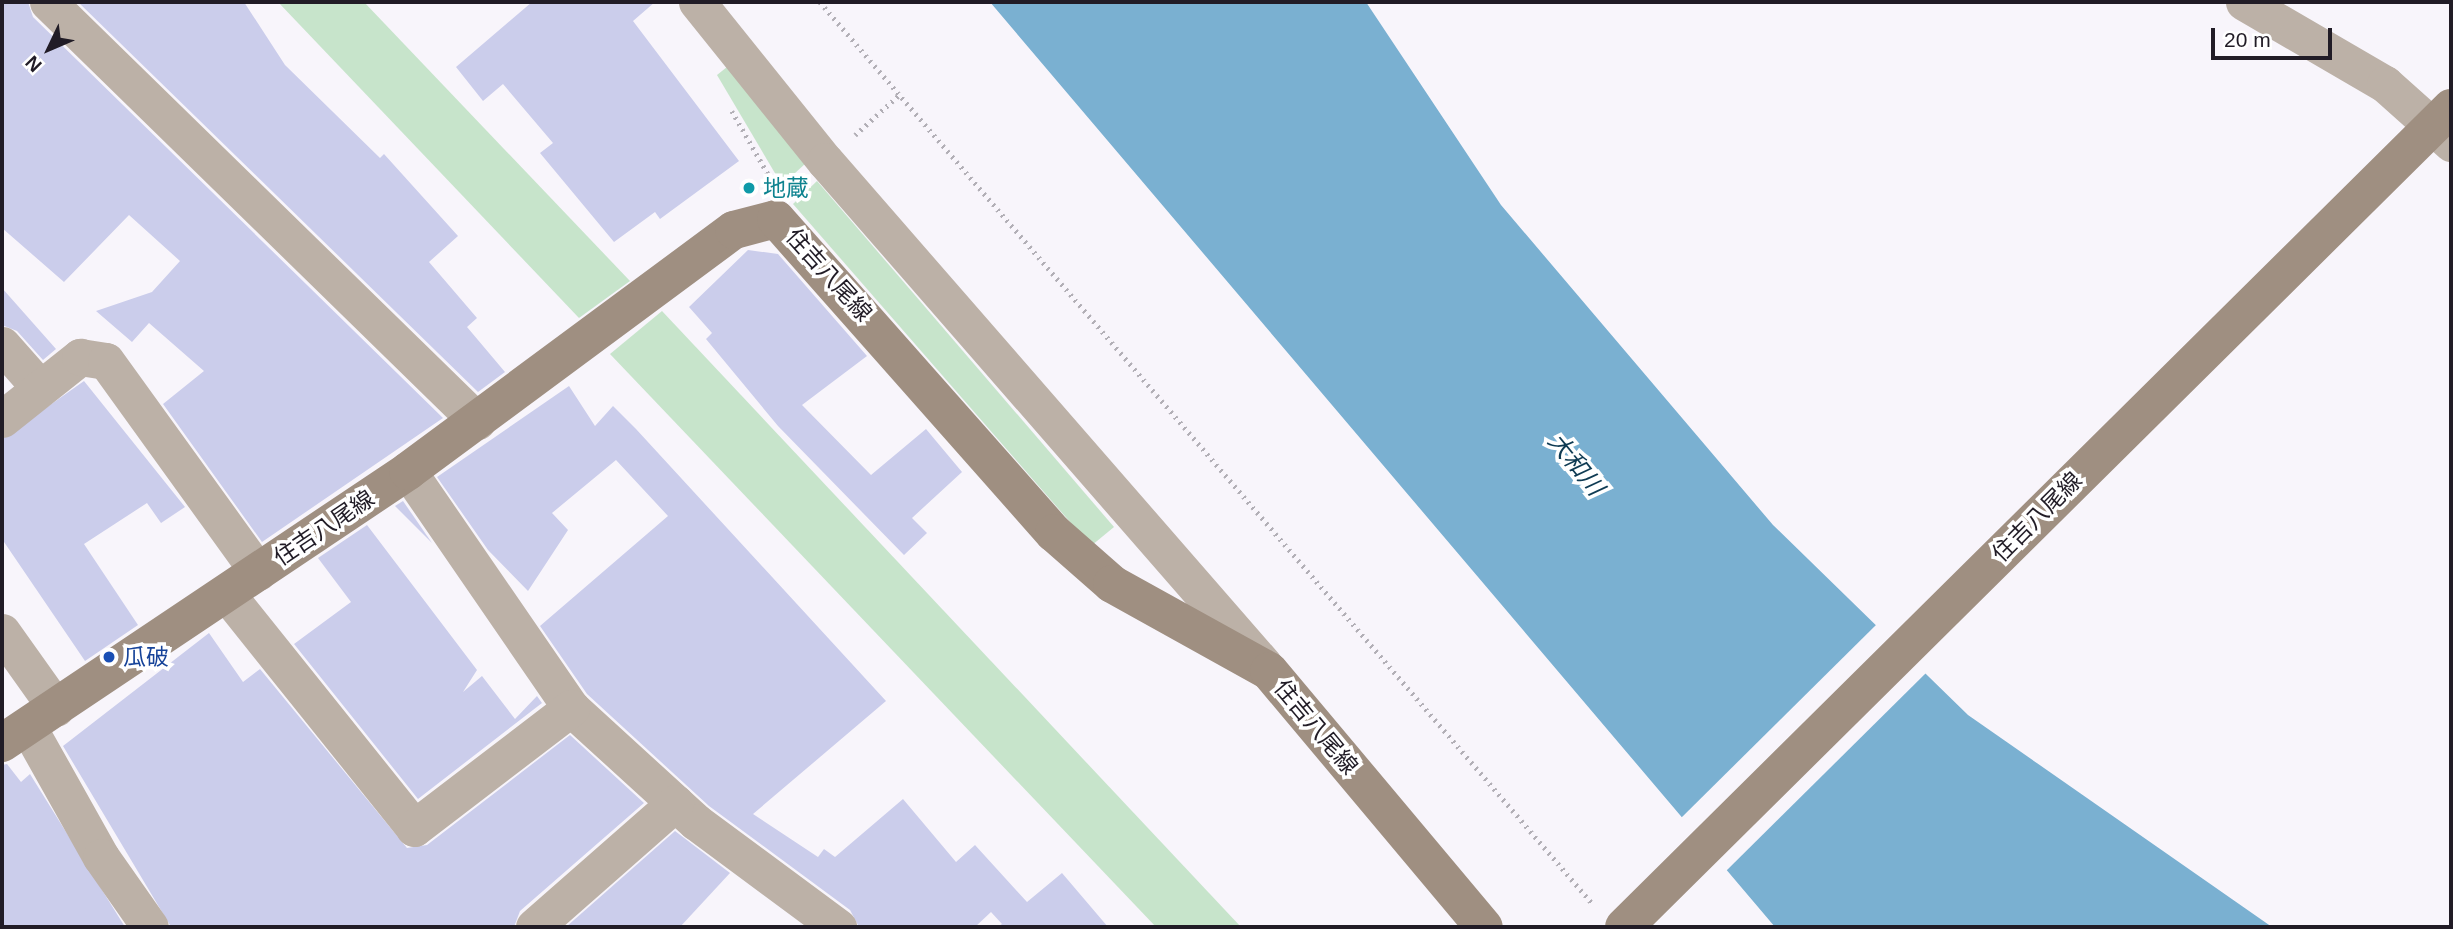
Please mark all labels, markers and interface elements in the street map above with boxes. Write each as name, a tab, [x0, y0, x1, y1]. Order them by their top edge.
north arrow	[14, 14, 84, 84]
scale bar	[2215, 14, 2336, 58]
text: 20 m	[2224, 28, 2271, 51]
text: N	[21, 52, 46, 76]
place label: 地蔵	[763, 174, 809, 202]
marker: 地蔵	[741, 180, 757, 196]
street label: 住吉八尾線	[780, 223, 878, 327]
water label: 大和川	[1542, 427, 1610, 501]
street label: 住吉八尾線	[1987, 467, 2087, 567]
street label: 住吉八尾線	[269, 484, 379, 572]
place label: 瓜破	[123, 643, 169, 671]
marker: 瓜破	[101, 649, 117, 665]
street label: 住吉八尾線	[1268, 674, 1364, 780]

